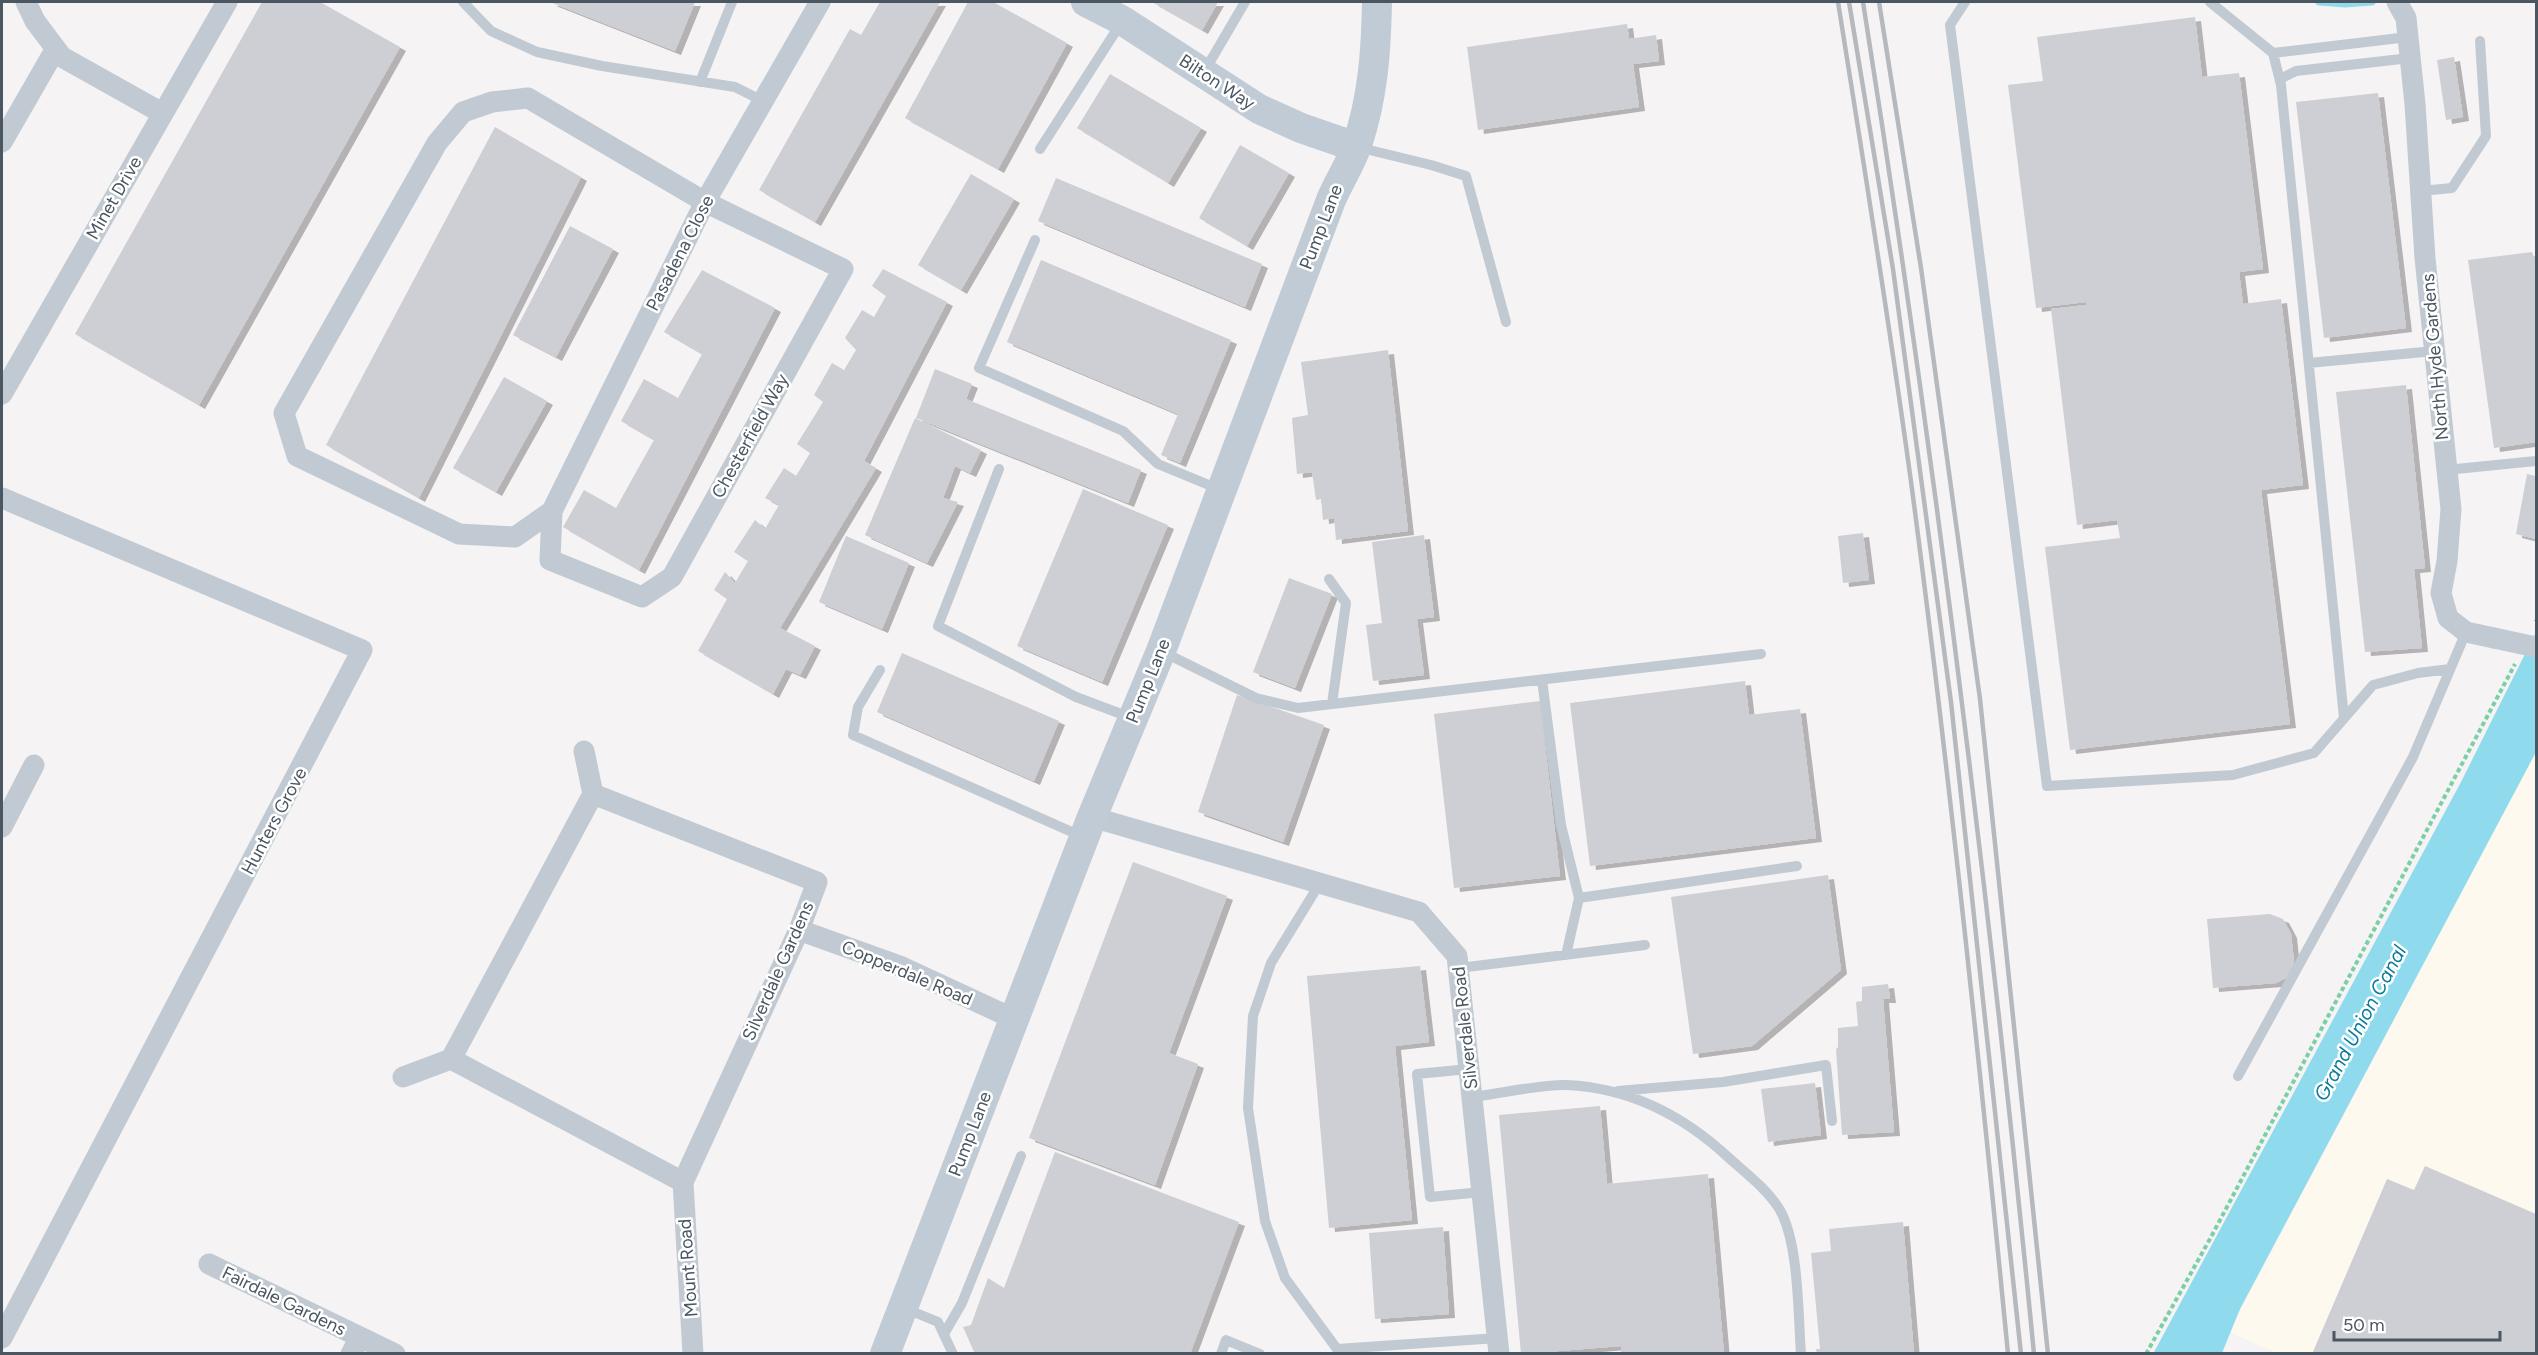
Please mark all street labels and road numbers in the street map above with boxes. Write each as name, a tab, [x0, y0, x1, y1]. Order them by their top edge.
street label: Bilton Way	[1175, 49, 1259, 115]
street label: Minet Drive	[81, 152, 147, 243]
street label: Pump Lane	[1295, 181, 1347, 273]
street label: Pasadena Close	[641, 191, 719, 314]
street label: North Hyde Gardens	[2417, 273, 2453, 441]
street label: Chesterfield Way	[707, 370, 793, 502]
street label: Pump Lane	[1121, 635, 1175, 726]
street label: Hunters Grove	[237, 764, 312, 878]
street label: Silverdale Gardens	[737, 898, 819, 1044]
street label: Copperdale Road	[838, 936, 976, 1010]
street label: Silverdale Road	[1448, 965, 1482, 1091]
street label: Pump Lane	[944, 1088, 996, 1180]
street label: Mount Road	[674, 1218, 702, 1318]
street label: Fairdale Gardens	[219, 1262, 349, 1340]

